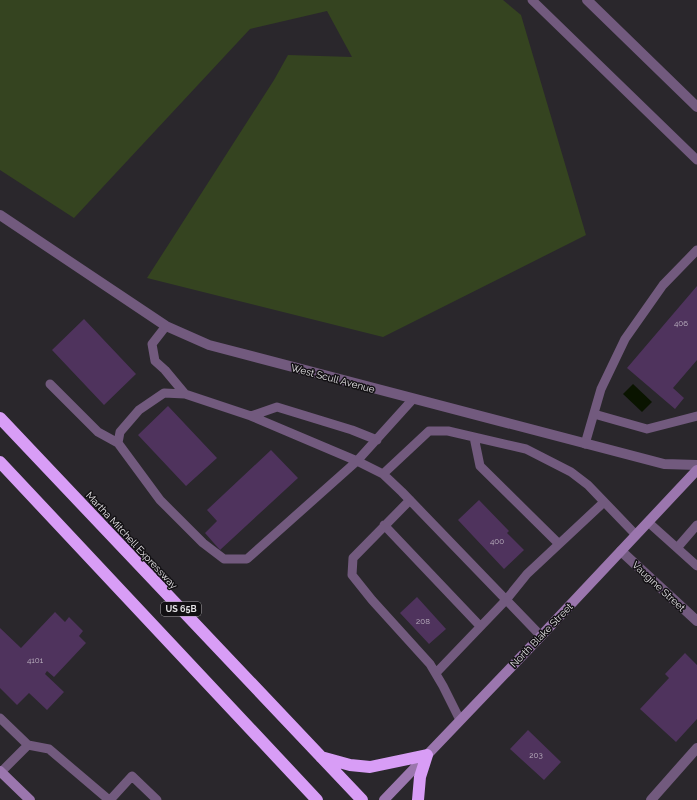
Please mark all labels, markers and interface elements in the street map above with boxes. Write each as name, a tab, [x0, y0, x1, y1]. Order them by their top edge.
house number: 406	[674, 318, 688, 328]
street label: West Scull Avenue	[290, 362, 376, 395]
street label: Martha Mitchell Expressway	[84, 490, 180, 592]
house number: 400	[490, 536, 504, 546]
street label: Vaugine Street	[630, 559, 688, 614]
street label: North Blake Street	[508, 601, 575, 670]
road number: US 65B	[161, 602, 201, 616]
house number: 208	[416, 616, 430, 626]
house number: 4101	[27, 655, 44, 665]
house number: 203	[529, 750, 543, 760]

